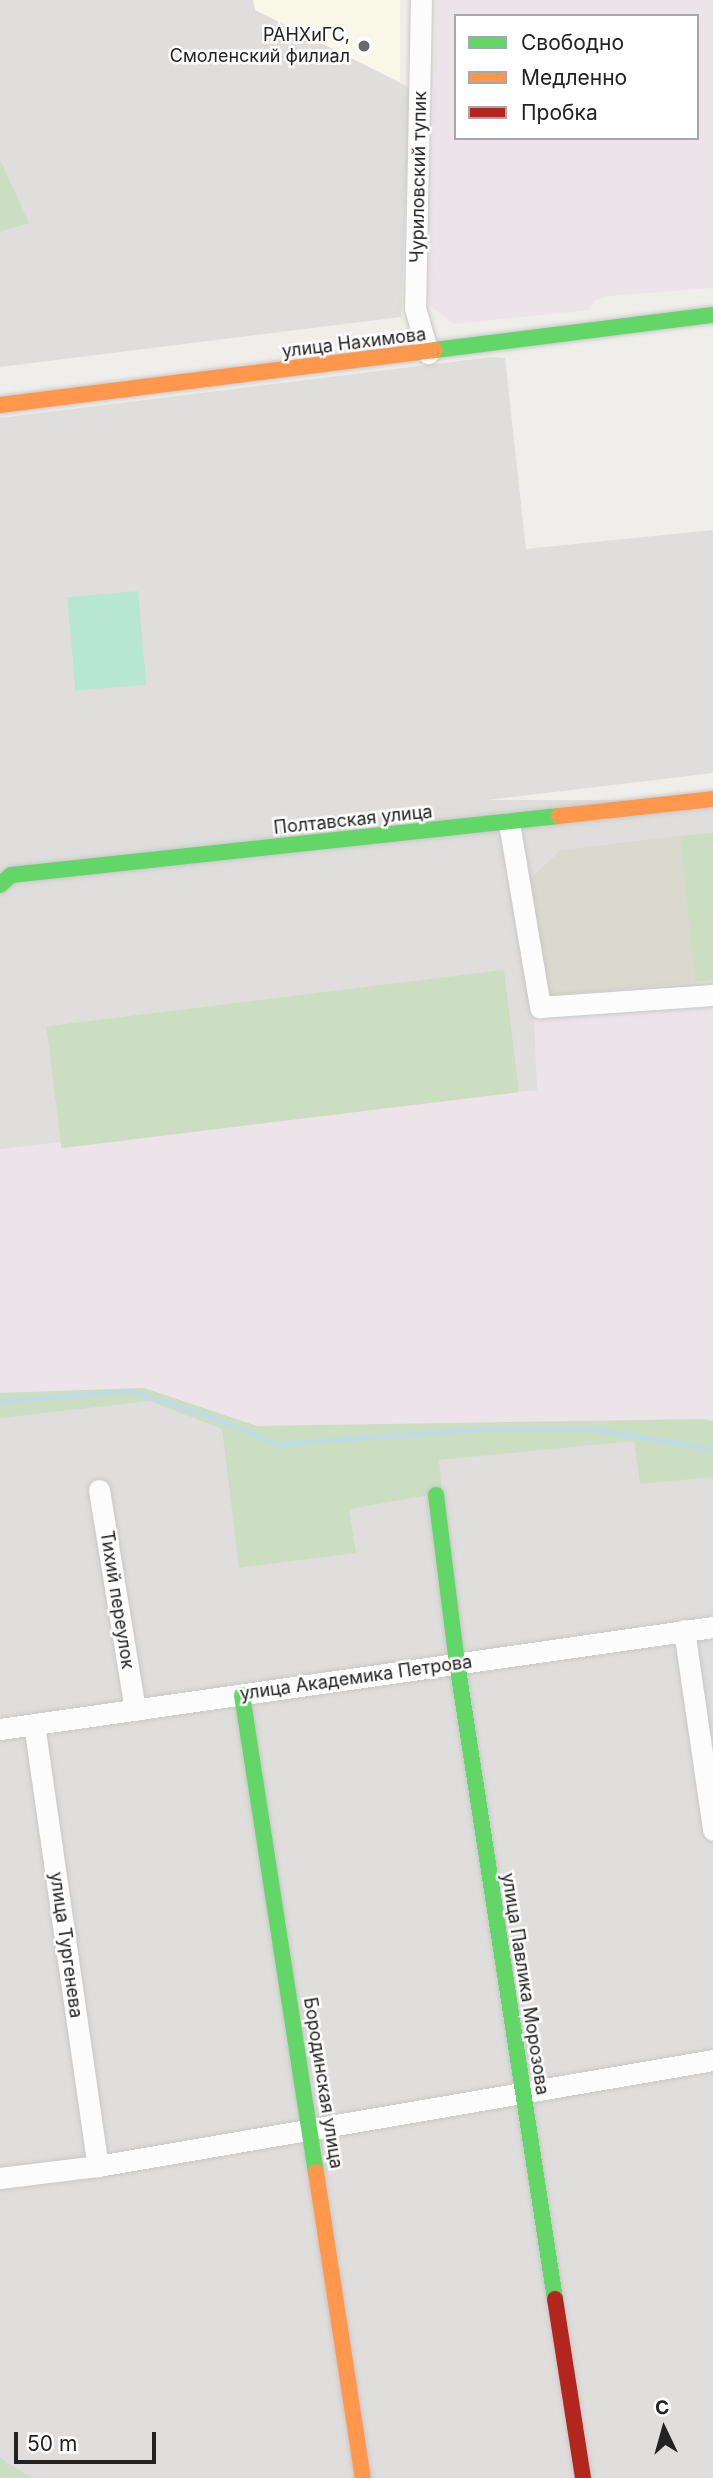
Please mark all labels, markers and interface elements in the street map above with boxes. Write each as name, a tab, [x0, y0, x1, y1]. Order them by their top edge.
legend	[454, 14, 699, 140]
place label: РАНХиГС, Смоленский филиал	[170, 25, 350, 68]
text: Свободно	[521, 30, 624, 55]
marker: РАНХиГС, Смоленский филиал	[356, 38, 372, 54]
text: Медленно	[521, 65, 627, 90]
street label: Чуриловский тупик	[407, 91, 431, 263]
text: Пробка	[521, 100, 598, 125]
street label: улица Нахимова	[281, 323, 427, 363]
street label: Полтавская улица	[273, 801, 433, 839]
street label: Тихий переулок	[95, 1529, 139, 1671]
street label: улица Академика Петрова	[238, 1651, 474, 1705]
street label: улица Тургенева	[45, 1871, 87, 2019]
street label: улица Павлика Морозова	[497, 1871, 553, 2097]
street label: Бородинская улица	[299, 1996, 347, 2170]
north arrow	[629, 2394, 699, 2464]
text: С	[654, 2396, 670, 2420]
scale bar	[18, 2418, 159, 2462]
text: 50 m	[27, 2431, 77, 2456]

